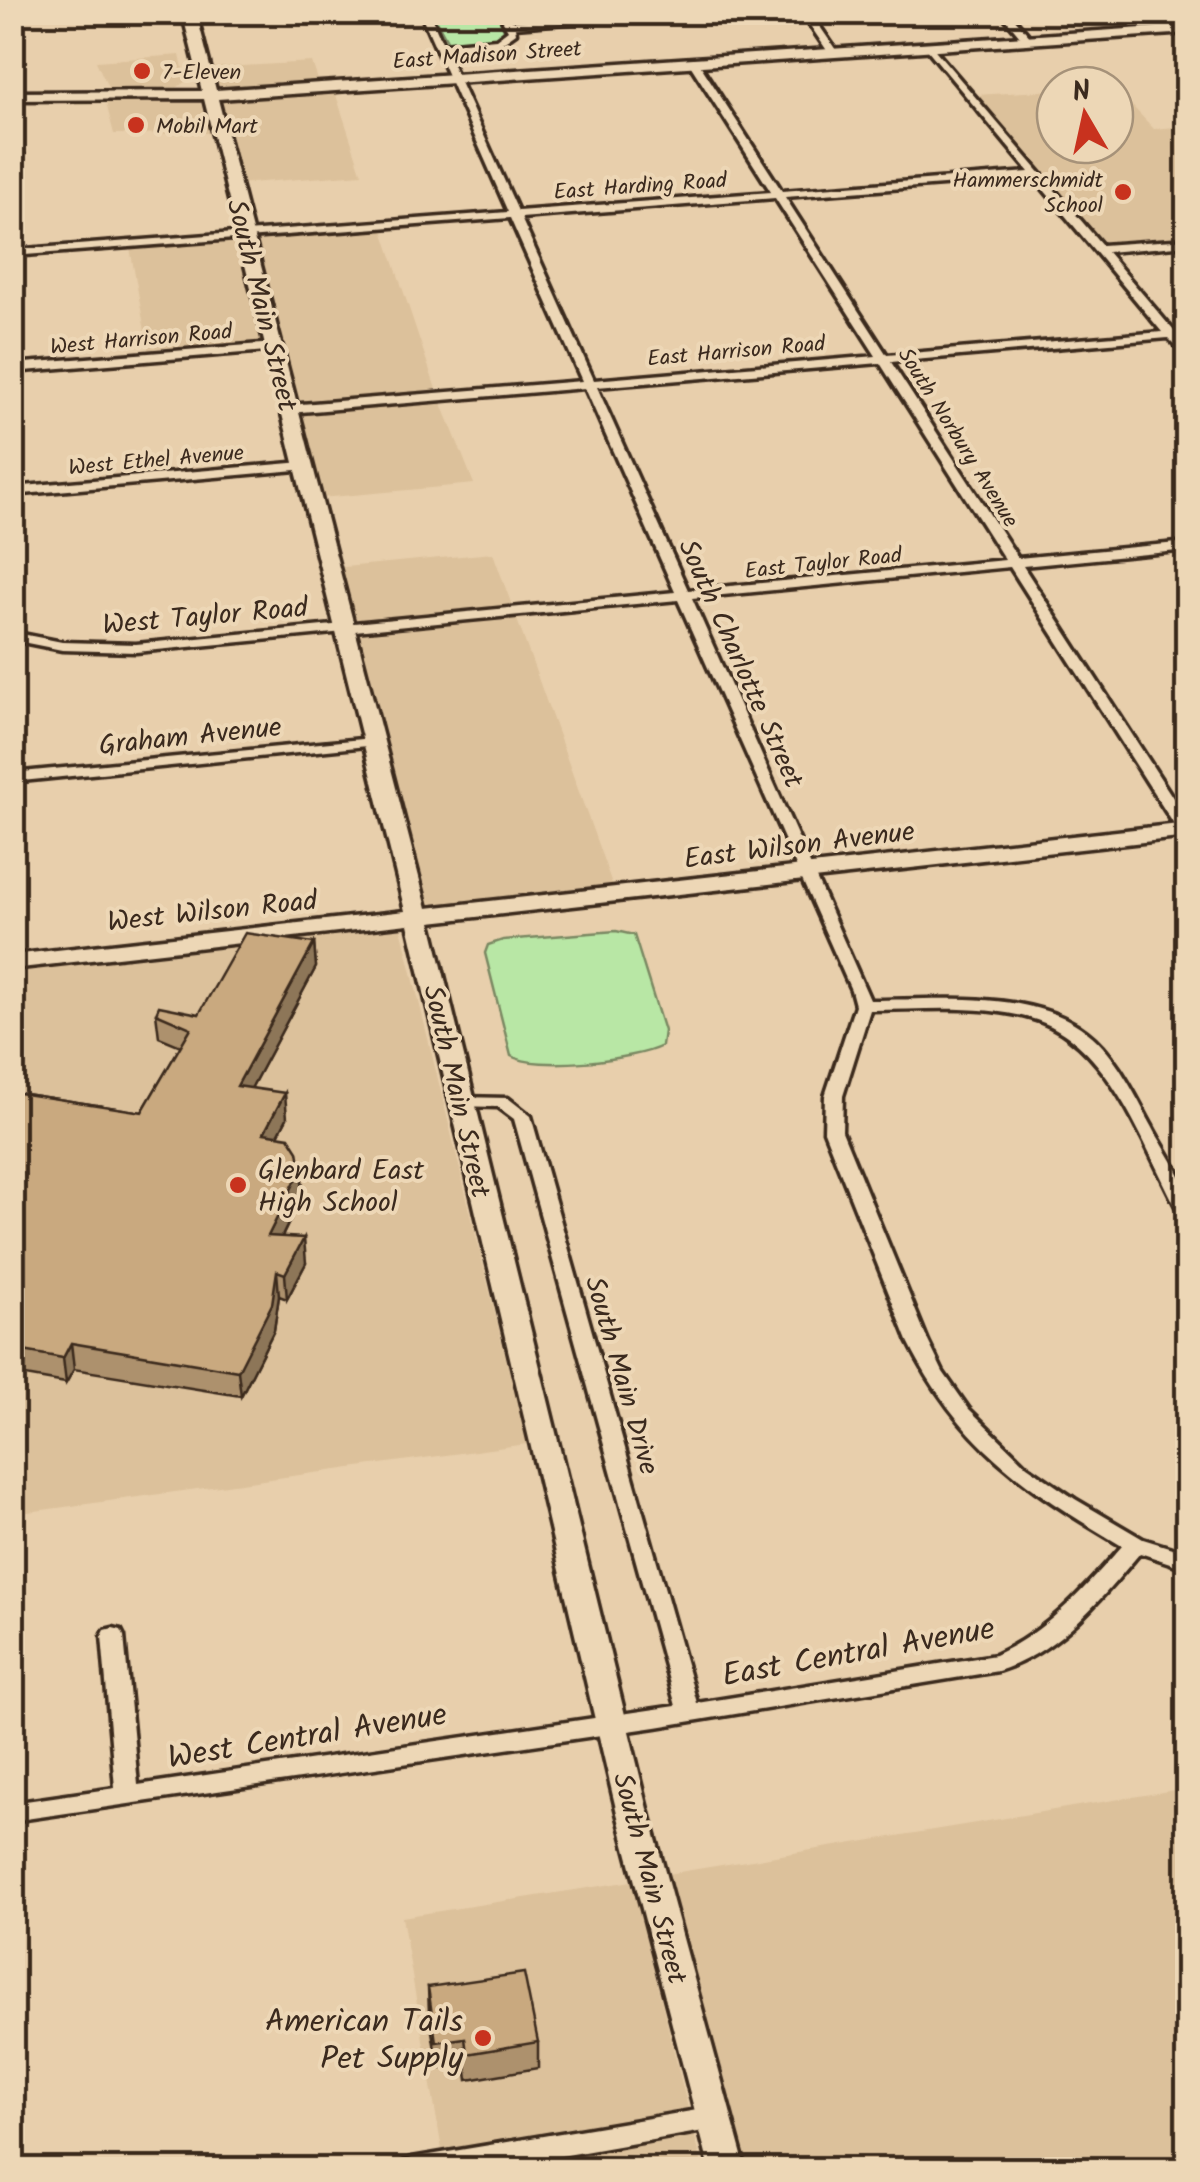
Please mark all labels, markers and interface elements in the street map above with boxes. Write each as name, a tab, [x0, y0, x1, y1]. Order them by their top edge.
street label: East Madison Street	[391, 32, 583, 81]
place label: 7-Eleven	[162, 56, 241, 91]
marker: 7-Eleven	[131, 60, 153, 82]
north arrow	[1035, 65, 1135, 165]
text: N	[1069, 69, 1094, 116]
place label: Mobil Mart	[156, 110, 258, 145]
marker: Mobil Mart	[125, 114, 147, 136]
street label: East Harding Road	[552, 164, 729, 211]
place label: Hammerschmidt School	[953, 164, 1104, 224]
marker: Hammerschmidt School	[1112, 181, 1134, 203]
street label: South Main Street	[212, 195, 309, 418]
street label: West Harrison Road	[49, 315, 235, 366]
street label: East Harrison Road	[646, 327, 828, 378]
street label: South Norbury Avenue	[887, 341, 1027, 535]
street label: West Ethel Avenue	[67, 436, 245, 487]
street label: South Charlotte Street	[665, 532, 815, 797]
street label: East Taylor Road	[743, 539, 905, 590]
street label: West Taylor Road	[101, 586, 311, 649]
street label: Graham Avenue	[97, 705, 284, 769]
street label: East Wilson Avenue	[681, 810, 918, 883]
street label: West Wilson Road	[105, 879, 320, 946]
street label: South Main Street	[409, 981, 502, 1204]
place label: Glenbard East High School	[258, 1149, 425, 1226]
marker: Glenbard East High School	[227, 1174, 249, 1196]
street label: South Main Drive	[571, 1271, 671, 1481]
street label: East Central Avenue	[718, 1604, 999, 1703]
street label: West Central Avenue	[164, 1690, 451, 1785]
street label: South Main Street	[599, 1768, 699, 1990]
place label: American Tails Pet Supply	[265, 1997, 464, 2085]
marker: American Tails Pet Supply	[472, 2027, 494, 2049]

